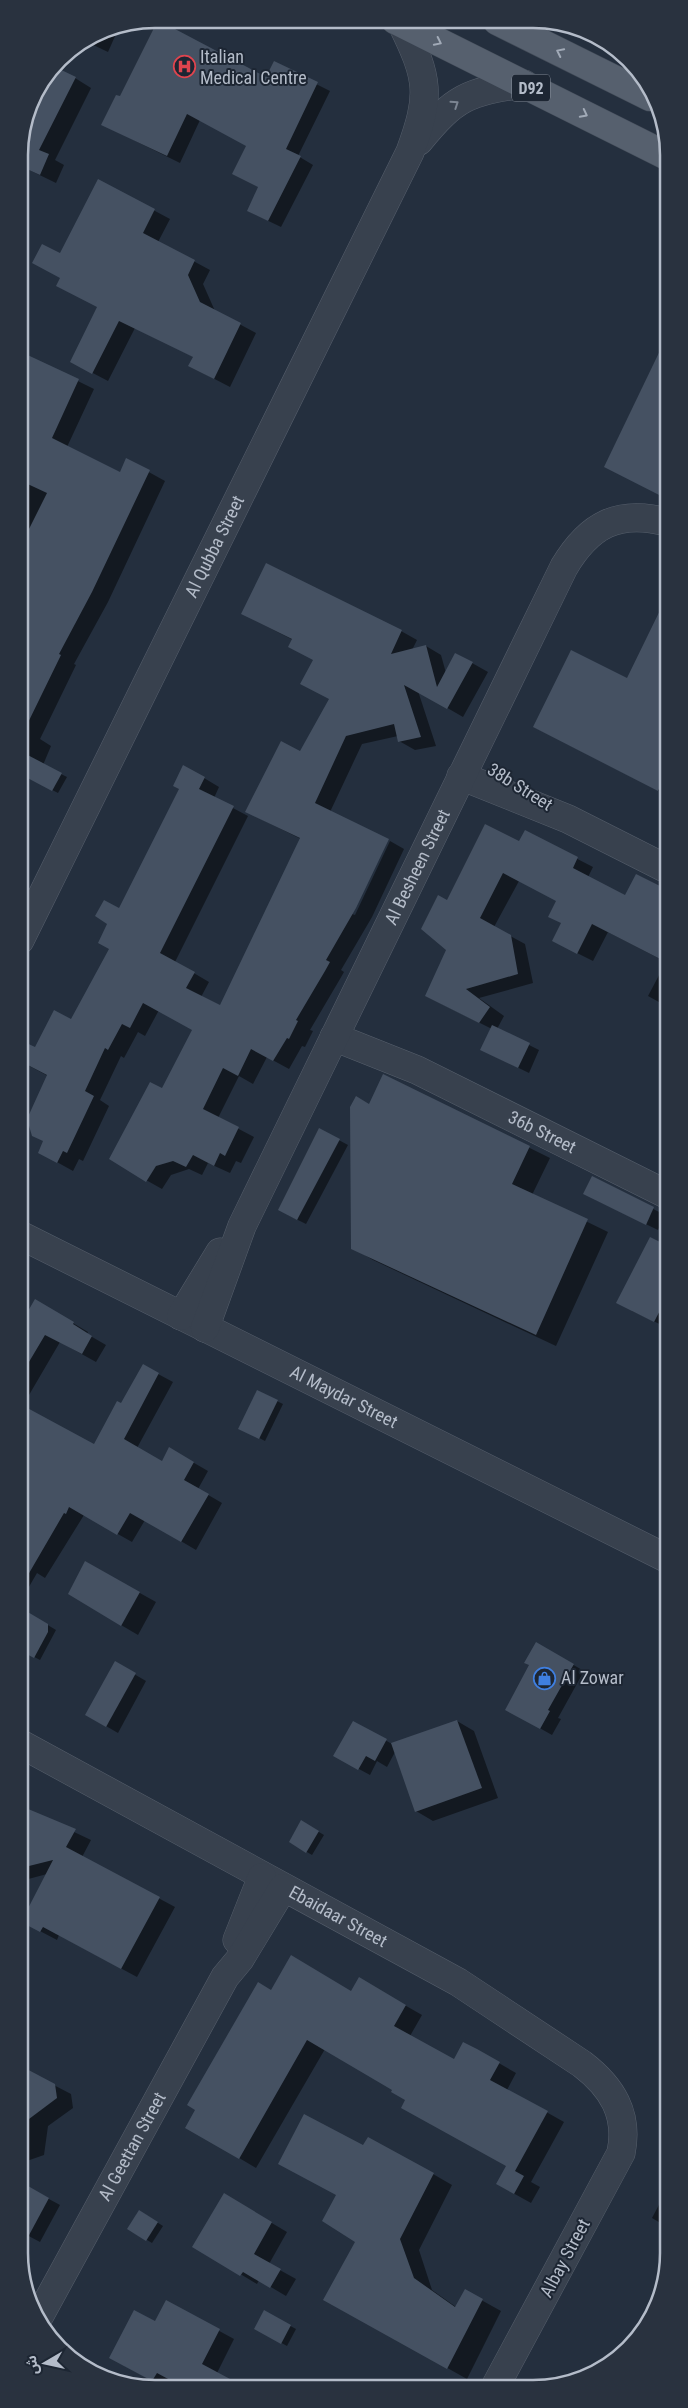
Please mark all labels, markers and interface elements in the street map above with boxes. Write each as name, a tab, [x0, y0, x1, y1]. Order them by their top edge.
one-way arrow	[433, 36, 442, 46]
place label: Italian Medical Centre	[200, 46, 307, 88]
one-way arrow	[556, 48, 565, 58]
hospital icon: Italian Medical Centre	[172, 55, 196, 79]
road number: D92	[512, 75, 550, 102]
one-way arrow	[449, 101, 459, 110]
one-way arrow	[579, 108, 588, 118]
street label: Al Qubba Street	[180, 492, 248, 601]
street label: 38b Street	[484, 758, 557, 815]
street label: Al Besheen Street	[380, 806, 454, 928]
street label: 36b Street	[505, 1106, 580, 1157]
street label: Al Maydar Street	[287, 1361, 401, 1432]
shop icon: Al Zowar	[533, 1666, 557, 1690]
place label: Al Zowar	[561, 1667, 624, 1688]
street label: Ebaidaar Street	[286, 1881, 391, 1951]
street label: Al Geettan Street	[94, 2088, 170, 2204]
street label: Albay Street	[535, 2215, 594, 2301]
north arrow	[20, 2338, 70, 2388]
text: ش	[23, 2354, 42, 2376]

